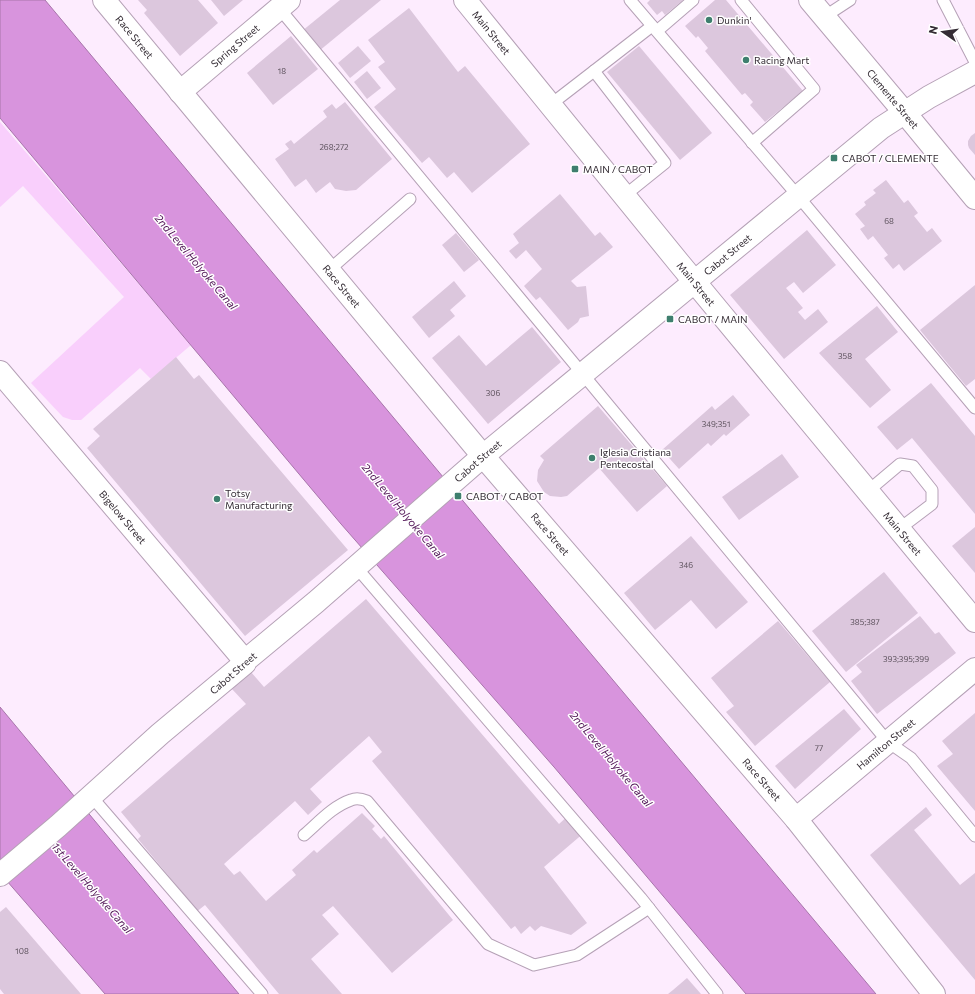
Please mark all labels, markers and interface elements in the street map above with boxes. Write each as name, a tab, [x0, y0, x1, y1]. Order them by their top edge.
street label: Main Street	[470, 8, 513, 57]
north arrow	[923, 12, 963, 52]
street label: Race Street	[113, 13, 156, 61]
place label: Dunkin'	[717, 14, 751, 26]
marker: Dunkin'	[704, 15, 714, 25]
street label: Spring Street	[208, 22, 262, 69]
text: N	[926, 24, 940, 35]
place label: Racing Mart	[754, 54, 809, 66]
marker: Racing Mart	[741, 55, 751, 65]
house number: 18	[278, 66, 286, 76]
street label: Clemente Street	[865, 67, 921, 131]
house number: 268;272	[319, 142, 349, 152]
place label: CABOT / CLEMENTE	[842, 152, 939, 164]
marker: CABOT / CLEMENTE	[829, 153, 839, 163]
place label: MAIN / CABOT	[583, 163, 653, 175]
marker: MAIN / CABOT	[570, 164, 580, 174]
water label: 2nd Level Holyoke Canal	[152, 211, 240, 312]
house number: 68	[884, 216, 894, 226]
street label: Cabot Street	[701, 231, 754, 278]
street label: Main Street	[675, 259, 718, 308]
street label: Race Street	[320, 262, 363, 310]
place label: CABOT / MAIN	[678, 313, 748, 325]
marker: CABOT / MAIN	[665, 314, 675, 324]
house number: 358	[838, 351, 852, 361]
house number: 306	[486, 388, 500, 398]
house number: 349;351	[702, 419, 730, 429]
street label: Cabot Street	[452, 437, 504, 484]
place label: Iglesia Cristiana Pentecostal	[600, 446, 671, 470]
marker: Iglesia Cristiana Pentecostal	[587, 453, 597, 463]
water label: 2nd Level Holyoke Canal	[359, 460, 447, 561]
place label: Totsy Manufacturing	[225, 487, 293, 511]
street label: Bigelow Street	[97, 488, 149, 546]
place label: CABOT / CABOT	[466, 490, 544, 502]
marker: CABOT / CABOT	[453, 491, 463, 501]
marker: Totsy Manufacturing	[212, 494, 222, 504]
street label: Main Street	[881, 509, 924, 558]
street label: Race Street	[529, 510, 572, 558]
house number: 346	[679, 560, 693, 570]
house number: 385;387	[850, 617, 880, 627]
street label: Cabot Street	[207, 649, 259, 697]
house number: 393;395;399	[883, 654, 929, 664]
water label: 2nd Level Holyoke Canal	[567, 708, 655, 809]
street label: Hamilton Street	[854, 716, 917, 772]
house number: 77	[815, 743, 823, 753]
street label: Race Street	[740, 756, 784, 803]
water label: 1st Level Holyoke Canal	[49, 840, 135, 936]
house number: 108	[15, 946, 29, 956]

